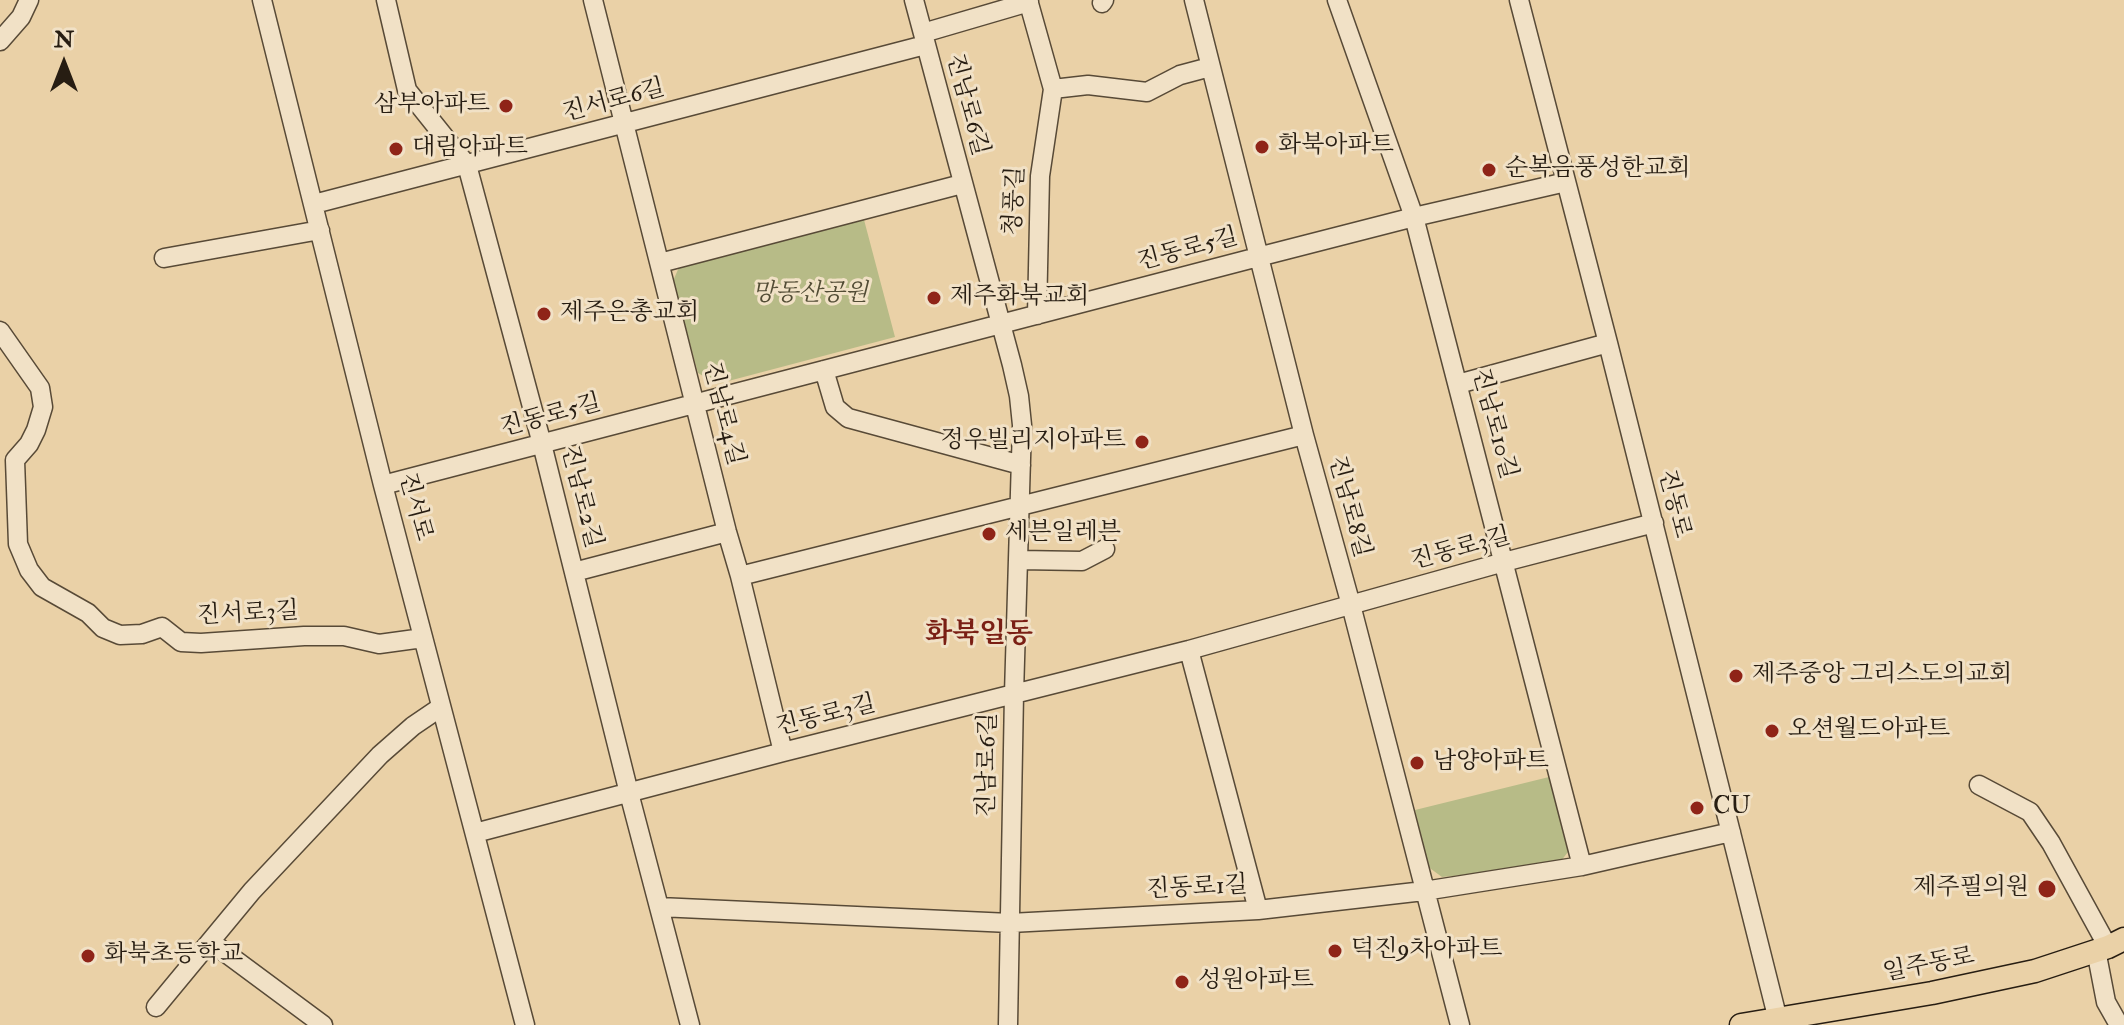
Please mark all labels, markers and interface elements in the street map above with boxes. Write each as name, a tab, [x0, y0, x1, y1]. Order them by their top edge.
north arrow	[24, 24, 104, 104]
text: N	[54, 26, 74, 54]
street label: 진남로6길	[939, 51, 993, 159]
street label: 진서로6길	[560, 75, 668, 129]
place label: 삼부아파트	[374, 92, 490, 120]
marker: 삼부아파트	[497, 97, 515, 115]
place label: 화북아파트	[1278, 133, 1394, 161]
place label: 대림아파트	[412, 135, 528, 163]
marker: 화북아파트	[1253, 138, 1271, 156]
marker: 대림아파트	[387, 140, 405, 158]
place label: 순복음풍성한교회	[1505, 156, 1690, 184]
marker: 순복음풍성한교회	[1480, 161, 1498, 179]
street label: 청풍길	[1000, 166, 1032, 236]
street label: 진동로5길	[1134, 224, 1242, 278]
park label: 망동산공원	[752, 281, 868, 309]
place label: 제주화북교회	[950, 284, 1089, 312]
marker: 제주화북교회	[925, 289, 943, 307]
place label: 제주은총교회	[560, 300, 699, 328]
marker: 제주은총교회	[535, 305, 553, 323]
street label: 진남로4길	[695, 359, 749, 469]
street label: 진남로10길	[1464, 365, 1522, 483]
street label: 진동로5길	[497, 390, 605, 444]
place label: 정우빌리지아파트	[941, 428, 1126, 456]
marker: 정우빌리지아파트	[1133, 433, 1151, 451]
street label: 진남로2길	[553, 443, 607, 551]
street label: 진남로8길	[1321, 453, 1375, 561]
street label: 진동로	[1651, 467, 1695, 541]
street label: 진서로	[391, 470, 437, 544]
place label: 세븐일레븐	[1005, 520, 1121, 548]
street label: 진동로3길	[1408, 523, 1514, 577]
marker: 세븐일레븐	[980, 525, 998, 543]
street label: 진서로3길	[196, 598, 300, 632]
district label: 화북일동	[925, 619, 1033, 653]
place label: 제주중앙 그리스도의교회	[1752, 662, 2012, 690]
marker: 제주중앙 그리스도의교회	[1727, 667, 1745, 685]
street label: 진동로3길	[773, 691, 879, 743]
street label: 진남로6길	[974, 712, 1004, 818]
place label: 오션월드아파트	[1788, 717, 1950, 745]
marker: 오션월드아파트	[1763, 722, 1781, 740]
place label: 남양아파트	[1433, 749, 1549, 777]
marker: 남양아파트	[1408, 754, 1426, 772]
place label: CU	[1713, 794, 1751, 822]
marker: CU	[1688, 799, 1706, 817]
street label: 진동로1길	[1146, 872, 1248, 906]
place label: 제주필의원	[1913, 875, 2029, 903]
marker: 제주필의원	[2036, 878, 2058, 900]
place label: 덕진9차아파트	[1351, 937, 1502, 965]
place label: 화북초등학교	[104, 942, 243, 970]
marker: 덕진9차아파트	[1326, 942, 1344, 960]
street label: 일주동로	[1881, 943, 1977, 989]
marker: 화북초등학교	[79, 947, 97, 965]
place label: 성원아파트	[1198, 968, 1314, 996]
marker: 성원아파트	[1173, 973, 1191, 991]

